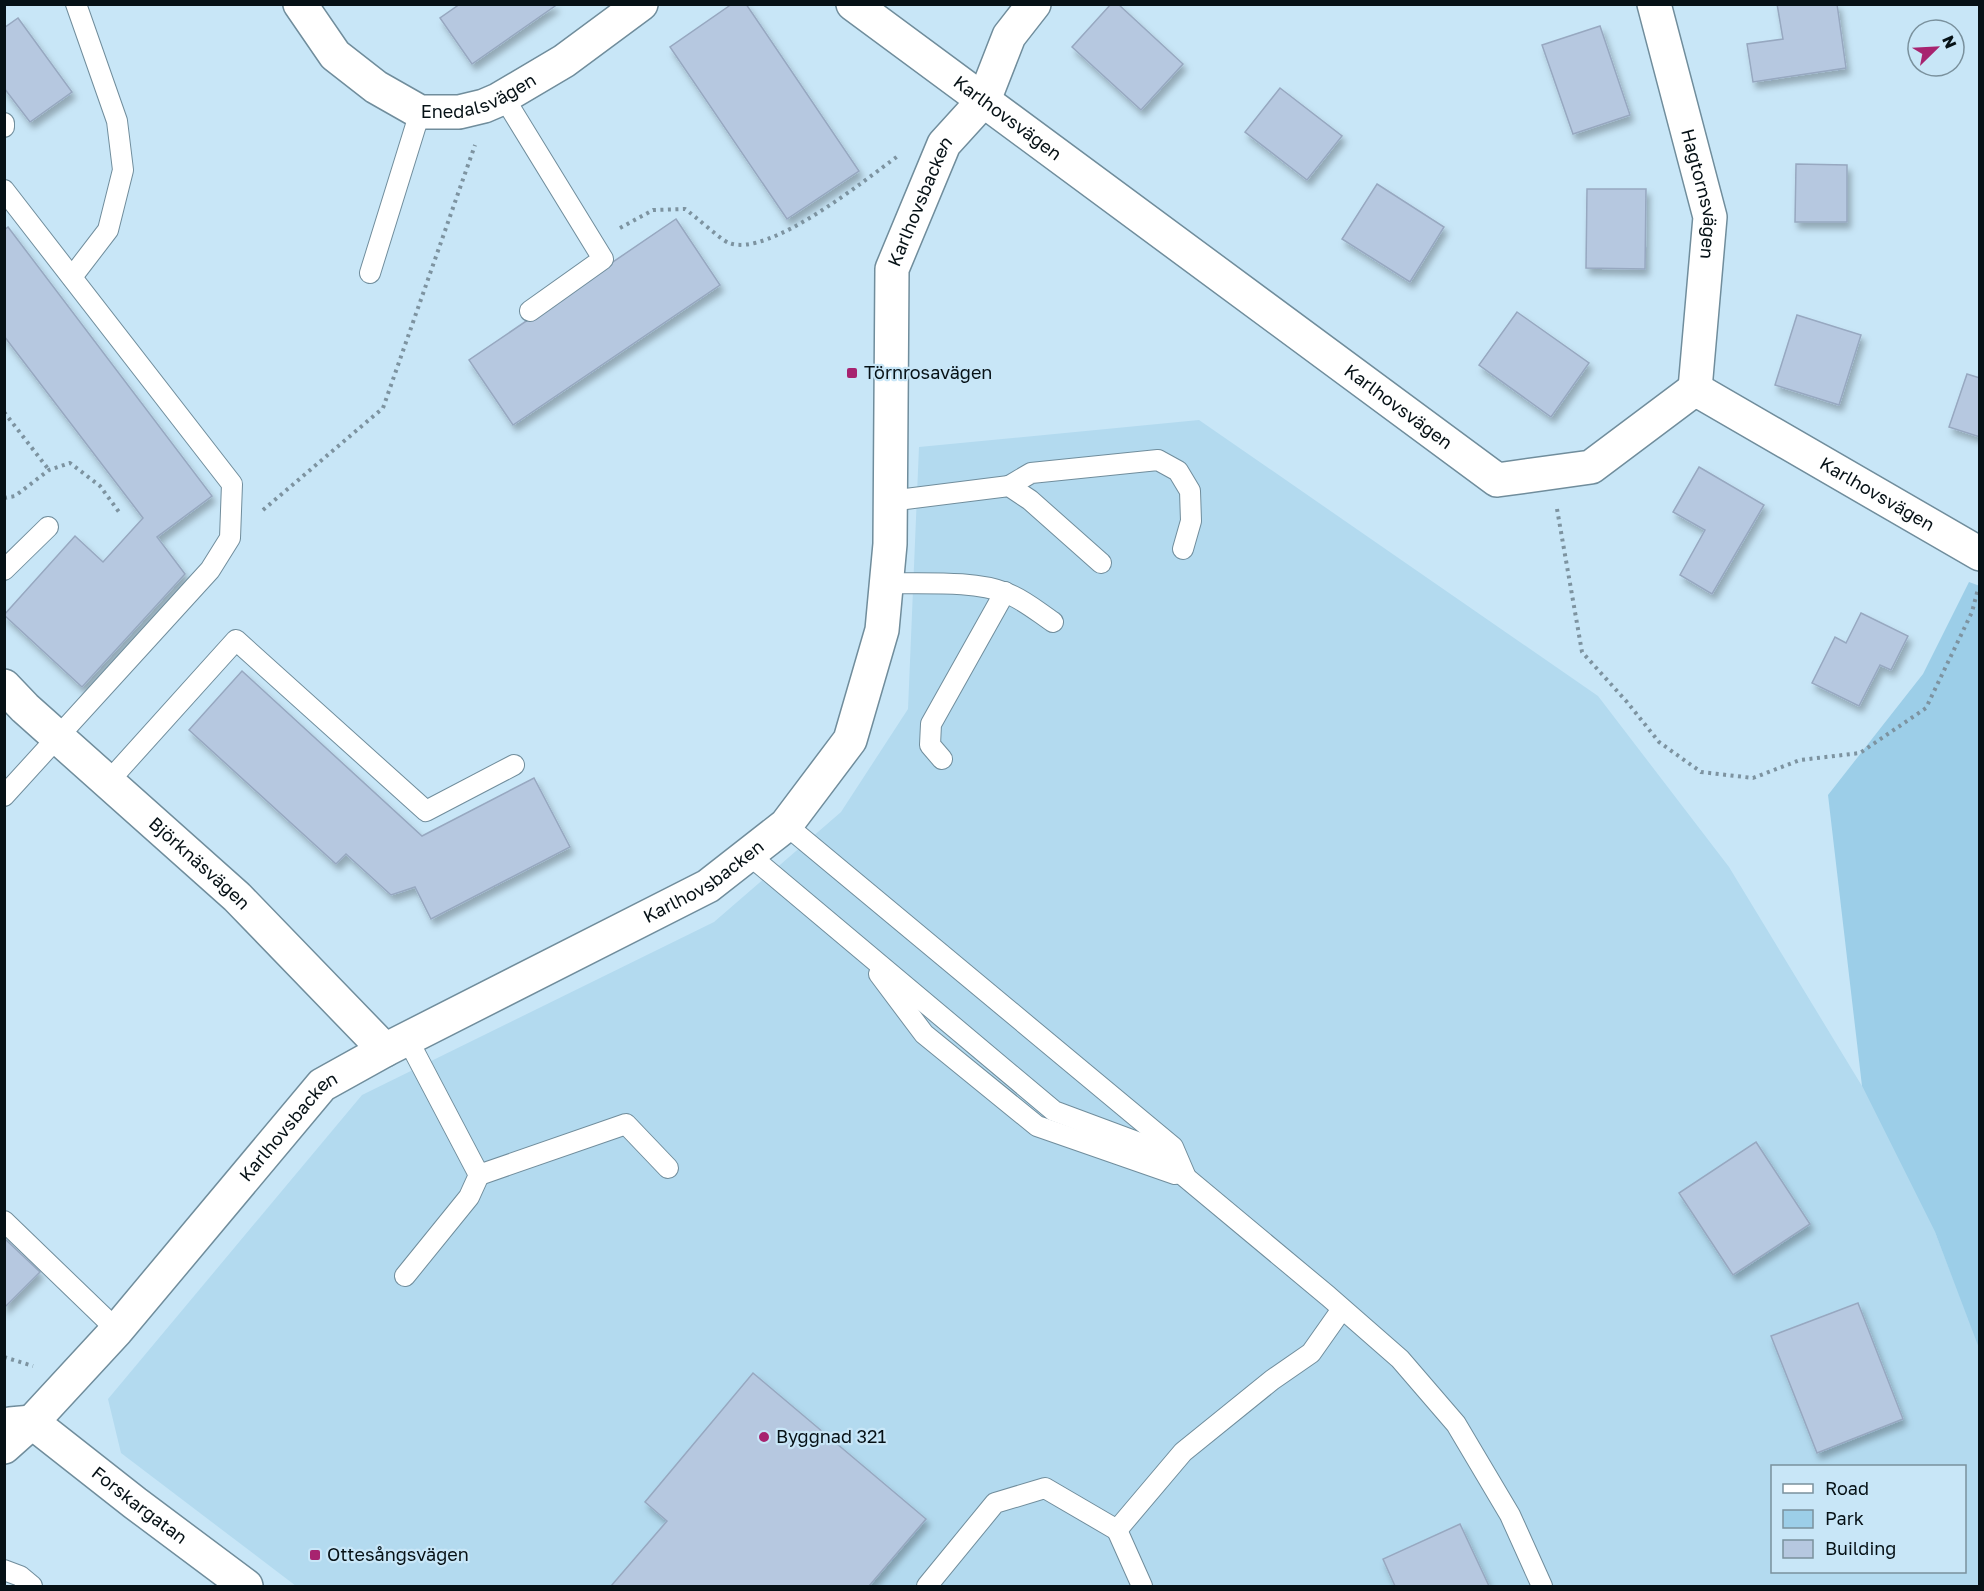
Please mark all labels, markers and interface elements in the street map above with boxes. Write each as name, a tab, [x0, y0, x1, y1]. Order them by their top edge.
north arrow	[1906, 18, 1966, 78]
text: N	[1938, 32, 1961, 52]
street label: Enedalsvägen	[421, 68, 540, 122]
street label: Karlhovsvägen	[950, 70, 1066, 164]
street label: Hagtornsvägen	[1677, 126, 1722, 260]
street label: Karlhovsbacken	[882, 131, 956, 269]
street label: Karlhovsvägen	[1340, 359, 1457, 453]
place label: Törnrosavägen	[864, 361, 992, 383]
marker: Törnrosavägen	[845, 366, 859, 380]
street label: Karlhovsvägen	[1816, 452, 1939, 535]
street label: Björknäsvägen	[145, 812, 255, 914]
street label: Karlhovsbacken	[639, 835, 768, 927]
street label: Karlhovsbacken	[234, 1067, 341, 1185]
place label: Byggnad 321	[776, 1425, 887, 1447]
marker: Byggnad 321	[757, 1430, 771, 1444]
street label: Forskargatan	[88, 1461, 192, 1548]
legend	[1771, 1465, 1966, 1573]
text: Road	[1825, 1477, 1869, 1499]
text: Park	[1825, 1507, 1864, 1529]
text: Building	[1825, 1537, 1896, 1559]
place label: Ottesångsvägen	[327, 1543, 469, 1565]
marker: Ottesångsvägen	[308, 1548, 322, 1562]

